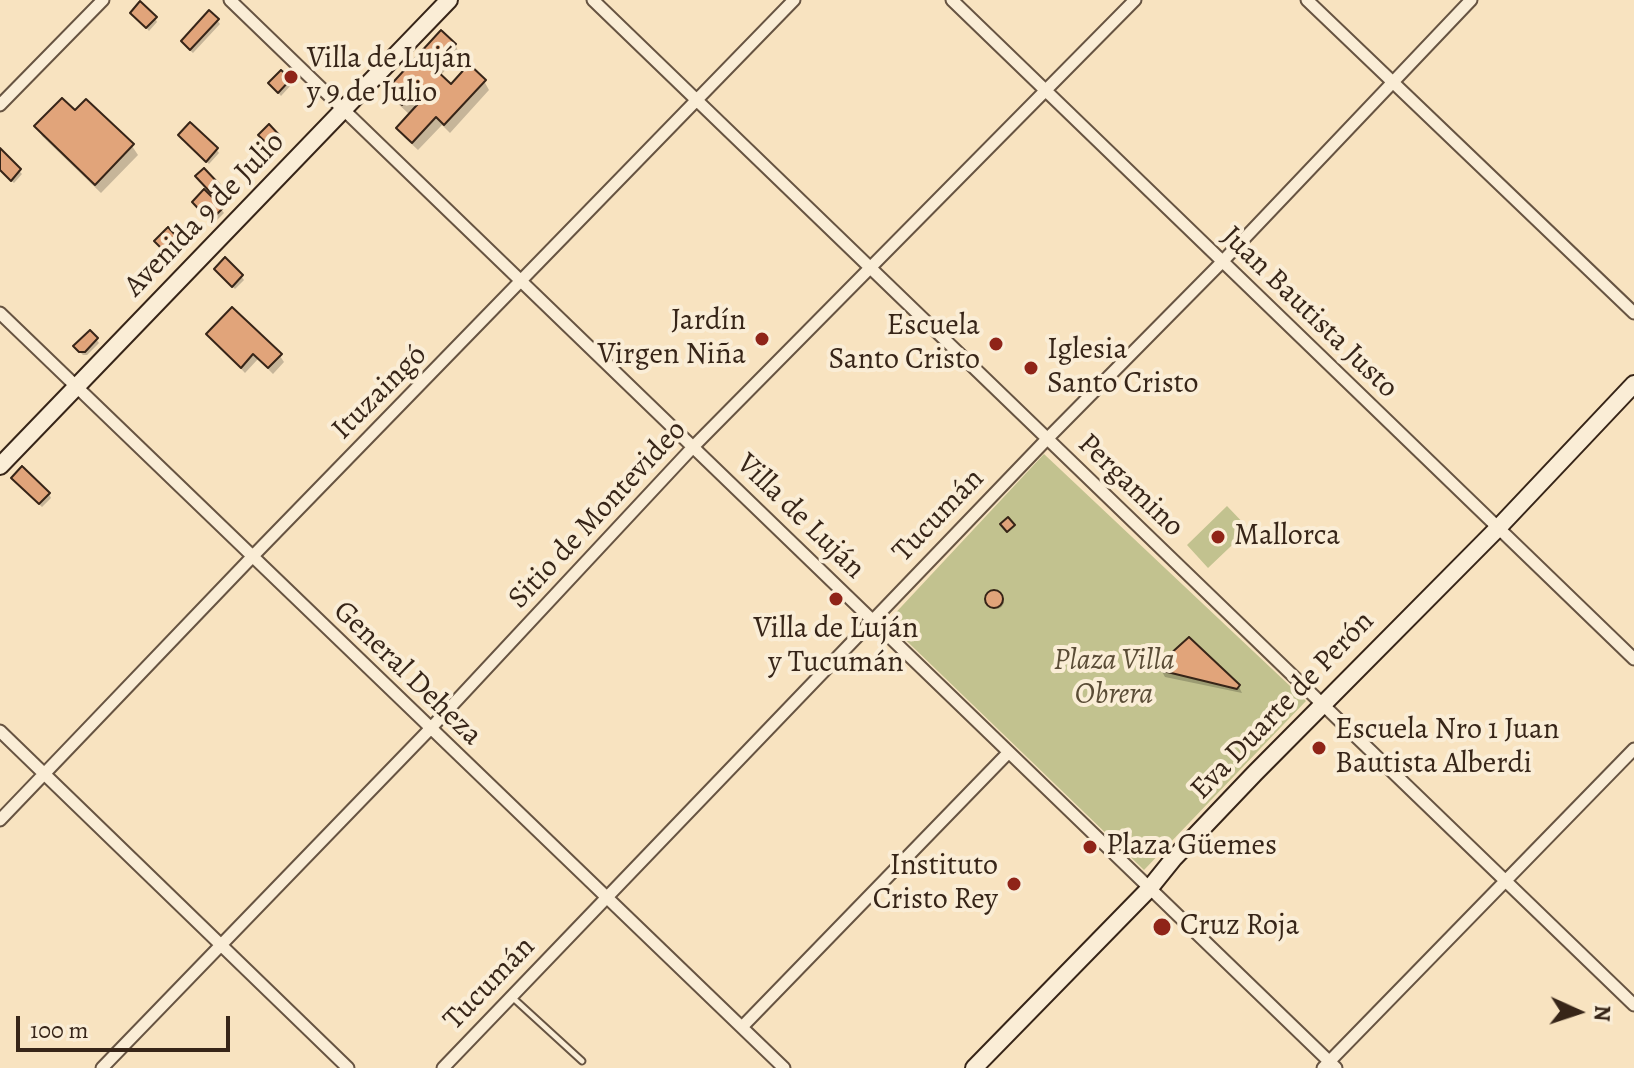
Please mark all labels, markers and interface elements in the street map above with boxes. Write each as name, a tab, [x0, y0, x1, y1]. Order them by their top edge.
place label: Villa de Luján y 9 de Julio	[307, 42, 472, 112]
marker: Villa de Luján y 9 de Julio	[282, 68, 300, 86]
street label: Avenida 9 de Julio	[117, 125, 293, 305]
street label: Juan Bautista Justo	[1213, 220, 1405, 406]
place label: Jardín Virgen Niña	[598, 304, 746, 374]
place label: Escuela Santo Cristo	[828, 309, 980, 380]
marker: Jardín Virgen Niña	[753, 330, 771, 348]
place label: Iglesia Santo Cristo	[1047, 333, 1199, 404]
marker: Escuela Santo Cristo	[987, 335, 1005, 353]
street label: Ituzaingó	[325, 338, 435, 448]
marker: Iglesia Santo Cristo	[1022, 359, 1040, 377]
street label: Sitio de Montevideo	[501, 413, 695, 617]
street label: Pergamino	[1069, 427, 1191, 545]
street label: Villa de Luján	[728, 447, 872, 587]
street label: Tucumán	[886, 462, 992, 570]
place label: Mallorca	[1234, 519, 1340, 555]
marker: Mallorca	[1209, 528, 1227, 546]
marker: Villa de Luján y Tucumán	[827, 590, 845, 608]
street label: General Deheza	[325, 594, 489, 754]
street label: Eva Duarte de Perón	[1184, 604, 1382, 808]
place label: Villa de Luján y Tucumán	[754, 612, 918, 682]
park label: Plaza Villa Obrera	[1053, 644, 1175, 714]
place label: Escuela Nro 1 Juan Bautista Alberdi	[1335, 713, 1560, 784]
marker: Escuela Nro 1 Juan Bautista Alberdi	[1310, 739, 1328, 757]
place label: Plaza Güemes	[1106, 829, 1277, 865]
marker: Plaza Güemes	[1081, 838, 1099, 856]
place label: Instituto Cristo Rey	[873, 849, 998, 920]
marker: Instituto Cristo Rey	[1005, 875, 1023, 893]
place label: Cruz Roja	[1180, 909, 1299, 945]
marker: Cruz Roja	[1151, 916, 1173, 938]
street label: Tucumán	[437, 930, 543, 1038]
north arrow	[1538, 972, 1618, 1052]
scale bar	[20, 1000, 234, 1050]
text: N	[1587, 1004, 1617, 1022]
text: 100 m	[30, 1014, 89, 1046]

